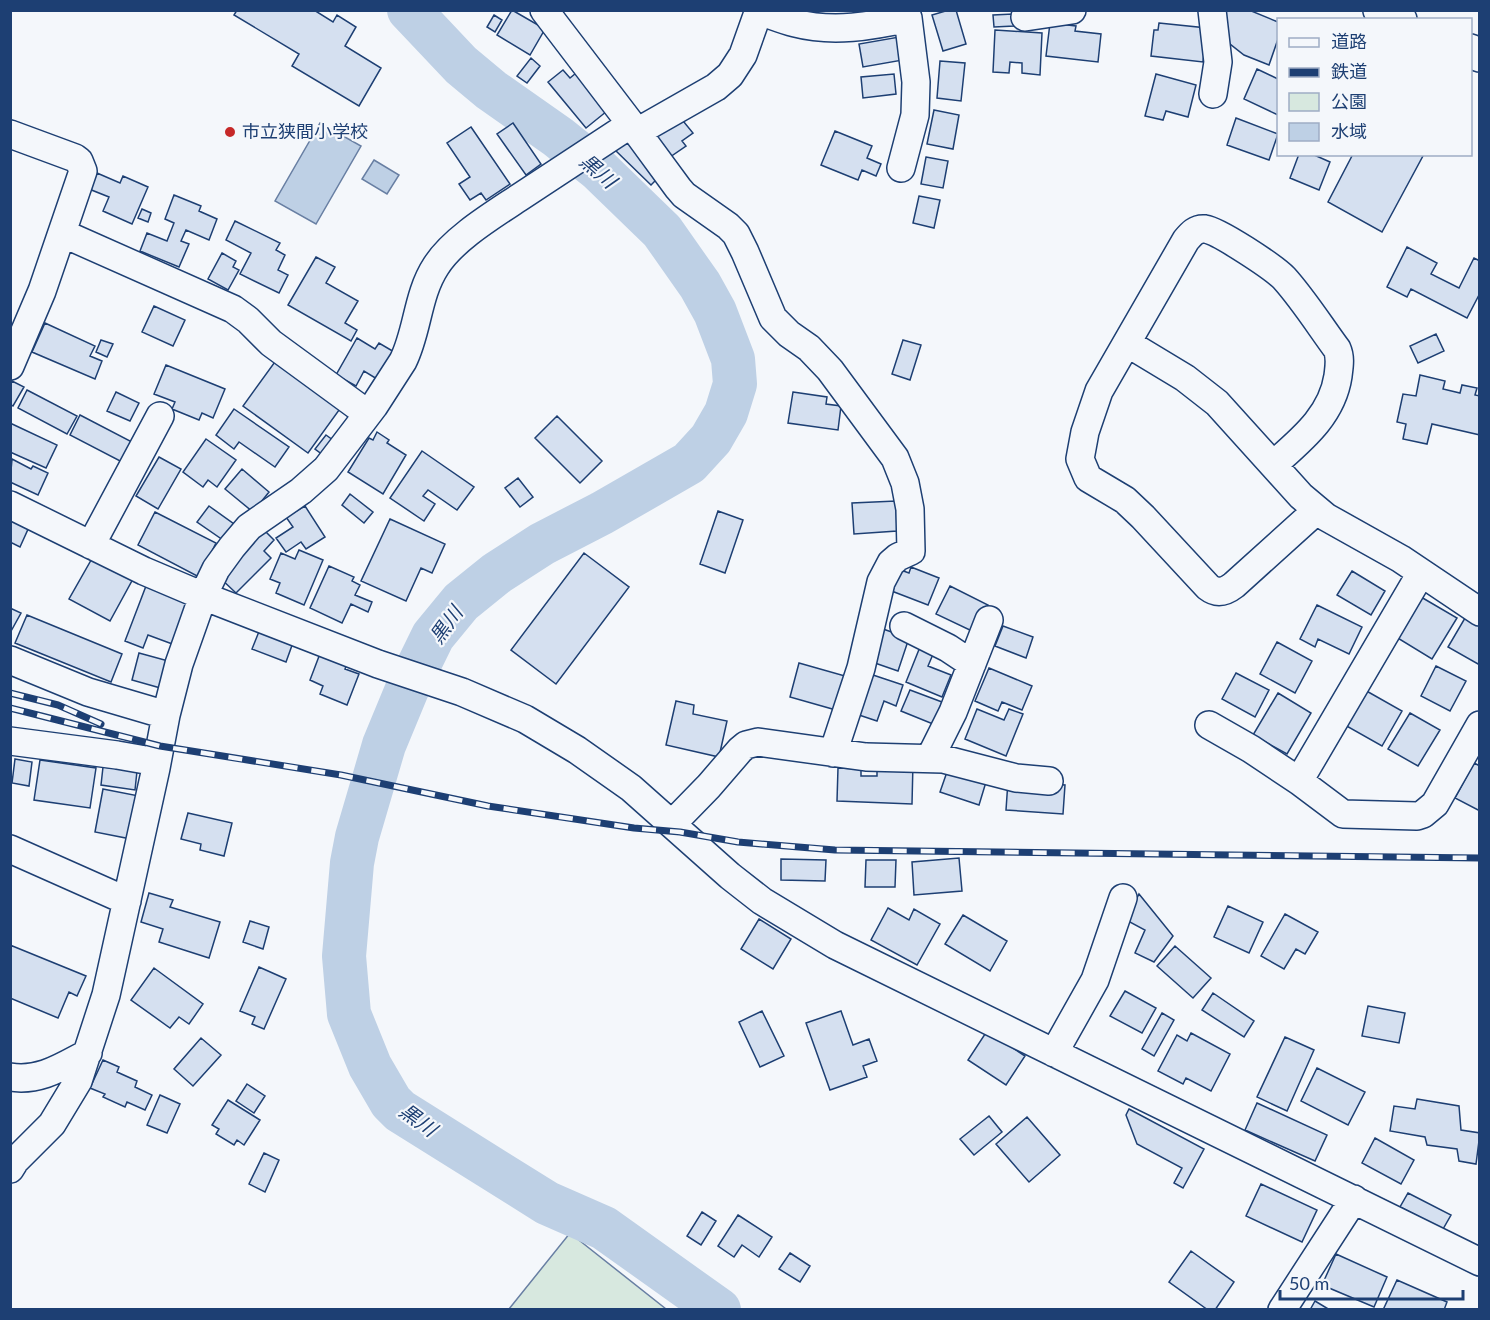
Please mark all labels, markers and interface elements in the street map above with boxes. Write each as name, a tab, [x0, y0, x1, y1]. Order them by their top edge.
legend	[1277, 18, 1472, 156]
text: 道路	[1331, 30, 1367, 52]
text: 鉄道	[1331, 60, 1367, 82]
text: 公園	[1331, 90, 1367, 112]
place label: 市立狭間小学校	[242, 120, 368, 142]
text: 水域	[1331, 120, 1367, 142]
marker: 市立狭間小学校	[223, 125, 237, 139]
water label: 黒川	[576, 148, 623, 194]
water label: 黒川	[424, 600, 468, 648]
water label: 黒川	[395, 1098, 443, 1142]
scale bar	[1280, 1263, 1463, 1301]
text: 50 m	[1289, 1272, 1329, 1294]

